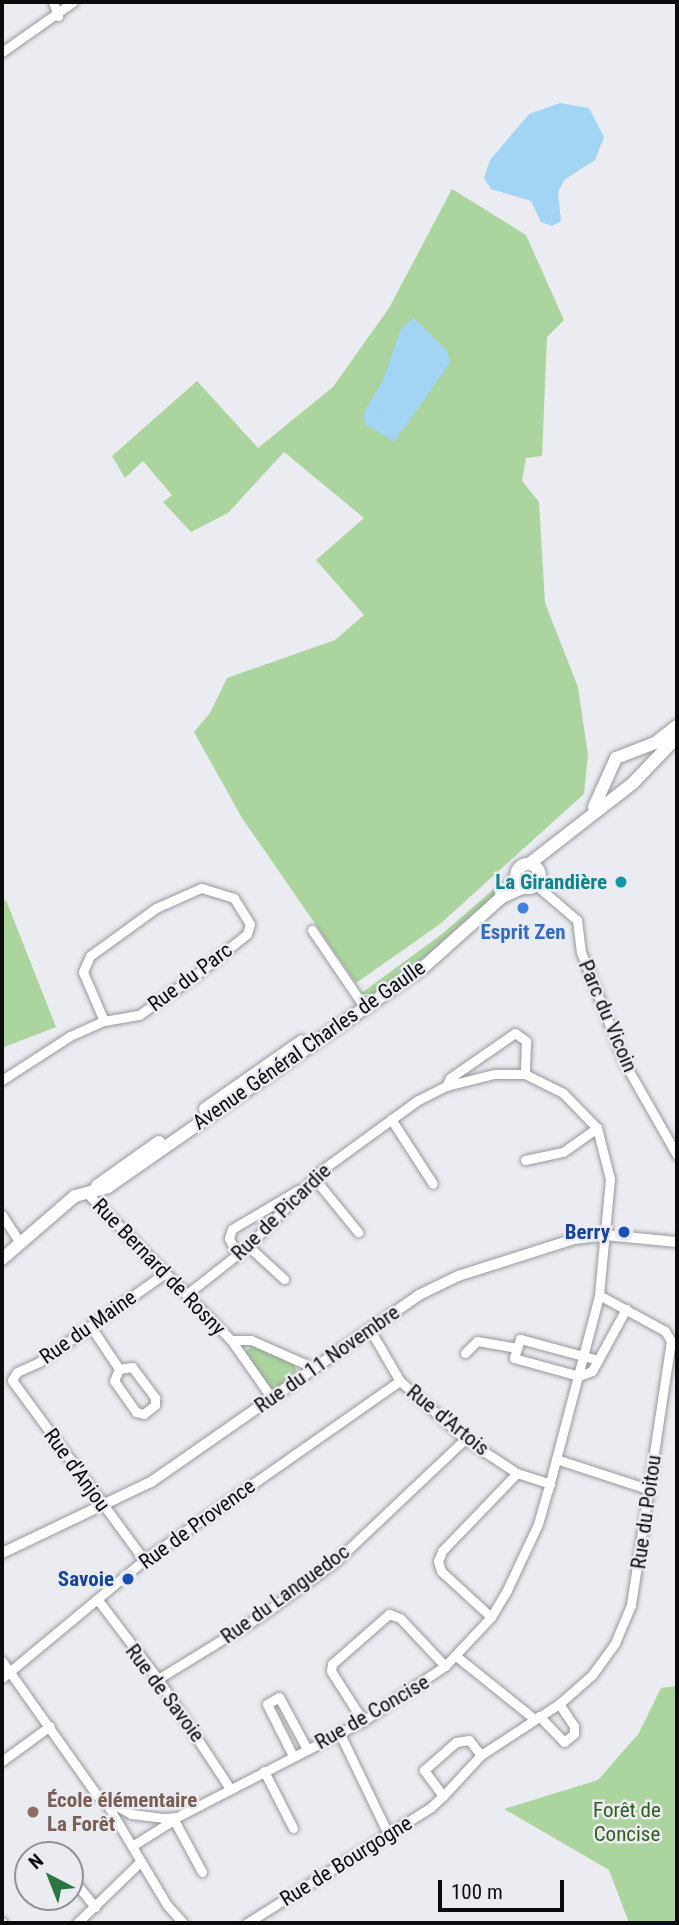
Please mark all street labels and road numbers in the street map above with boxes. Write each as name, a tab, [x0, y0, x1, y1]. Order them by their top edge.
street label: Rue du Parc	[143, 937, 237, 1017]
street label: Avenue Général Charles de Gaulle	[188, 955, 430, 1135]
street label: Parc du Vicoin	[573, 956, 643, 1076]
street label: Rue de Picardie	[226, 1158, 336, 1266]
street label: Rue Bernard de Rosny	[87, 1193, 231, 1341]
street label: Rue du Maine	[35, 1285, 141, 1369]
street label: Rue du 11 Novembre	[250, 1300, 404, 1418]
street label: Rue d'Artois	[402, 1379, 494, 1461]
street label: Rue d'Anjou	[38, 1424, 116, 1516]
street label: Rue du Poitou	[626, 1453, 666, 1571]
street label: Rue de Provence	[134, 1473, 260, 1575]
street label: Rue du Languedoc	[216, 1539, 354, 1649]
street label: Rue de Savoie	[120, 1639, 210, 1747]
street label: Rue de Concise	[310, 1669, 434, 1755]
street label: Rue de Bourgogne	[275, 1810, 417, 1912]

